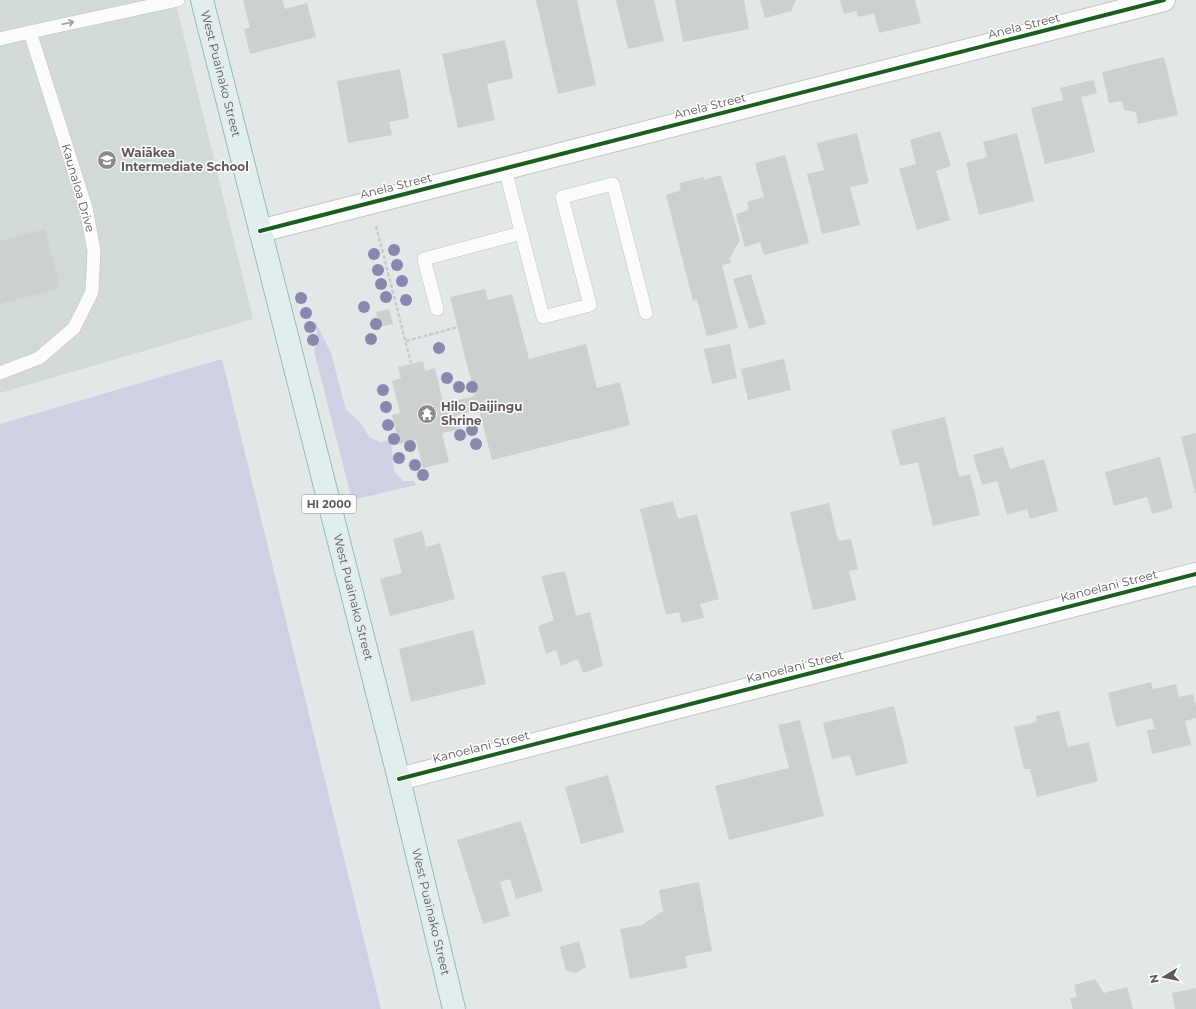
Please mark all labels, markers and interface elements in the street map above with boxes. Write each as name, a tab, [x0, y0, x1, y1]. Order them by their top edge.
street label: West Puainako Street	[198, 9, 244, 139]
street label: Anela Street	[986, 9, 1062, 42]
one-way arrow	[61, 19, 74, 27]
street label: Anela Street	[672, 89, 748, 122]
street label: Kaunaloa Drive	[59, 142, 98, 234]
place label: Waiākea Intermediate School	[121, 145, 249, 174]
school or university icon: Waiākea Intermediate School	[96, 149, 118, 171]
street label: Anela Street	[358, 169, 434, 202]
place label: Hilo Daijingu Shrine	[441, 399, 522, 428]
temple icon: Hilo Daijingu Shrine	[416, 403, 438, 425]
road number: HI 2000	[302, 495, 356, 513]
street label: West Puainako Street	[330, 532, 377, 662]
street label: Kanoelani Street	[1059, 566, 1159, 605]
street label: Kanoelani Street	[745, 647, 845, 686]
street label: Kanoelani Street	[431, 727, 531, 766]
street label: West Puainako Street	[409, 847, 454, 977]
north arrow	[1144, 957, 1184, 997]
text: N	[1146, 973, 1162, 984]

